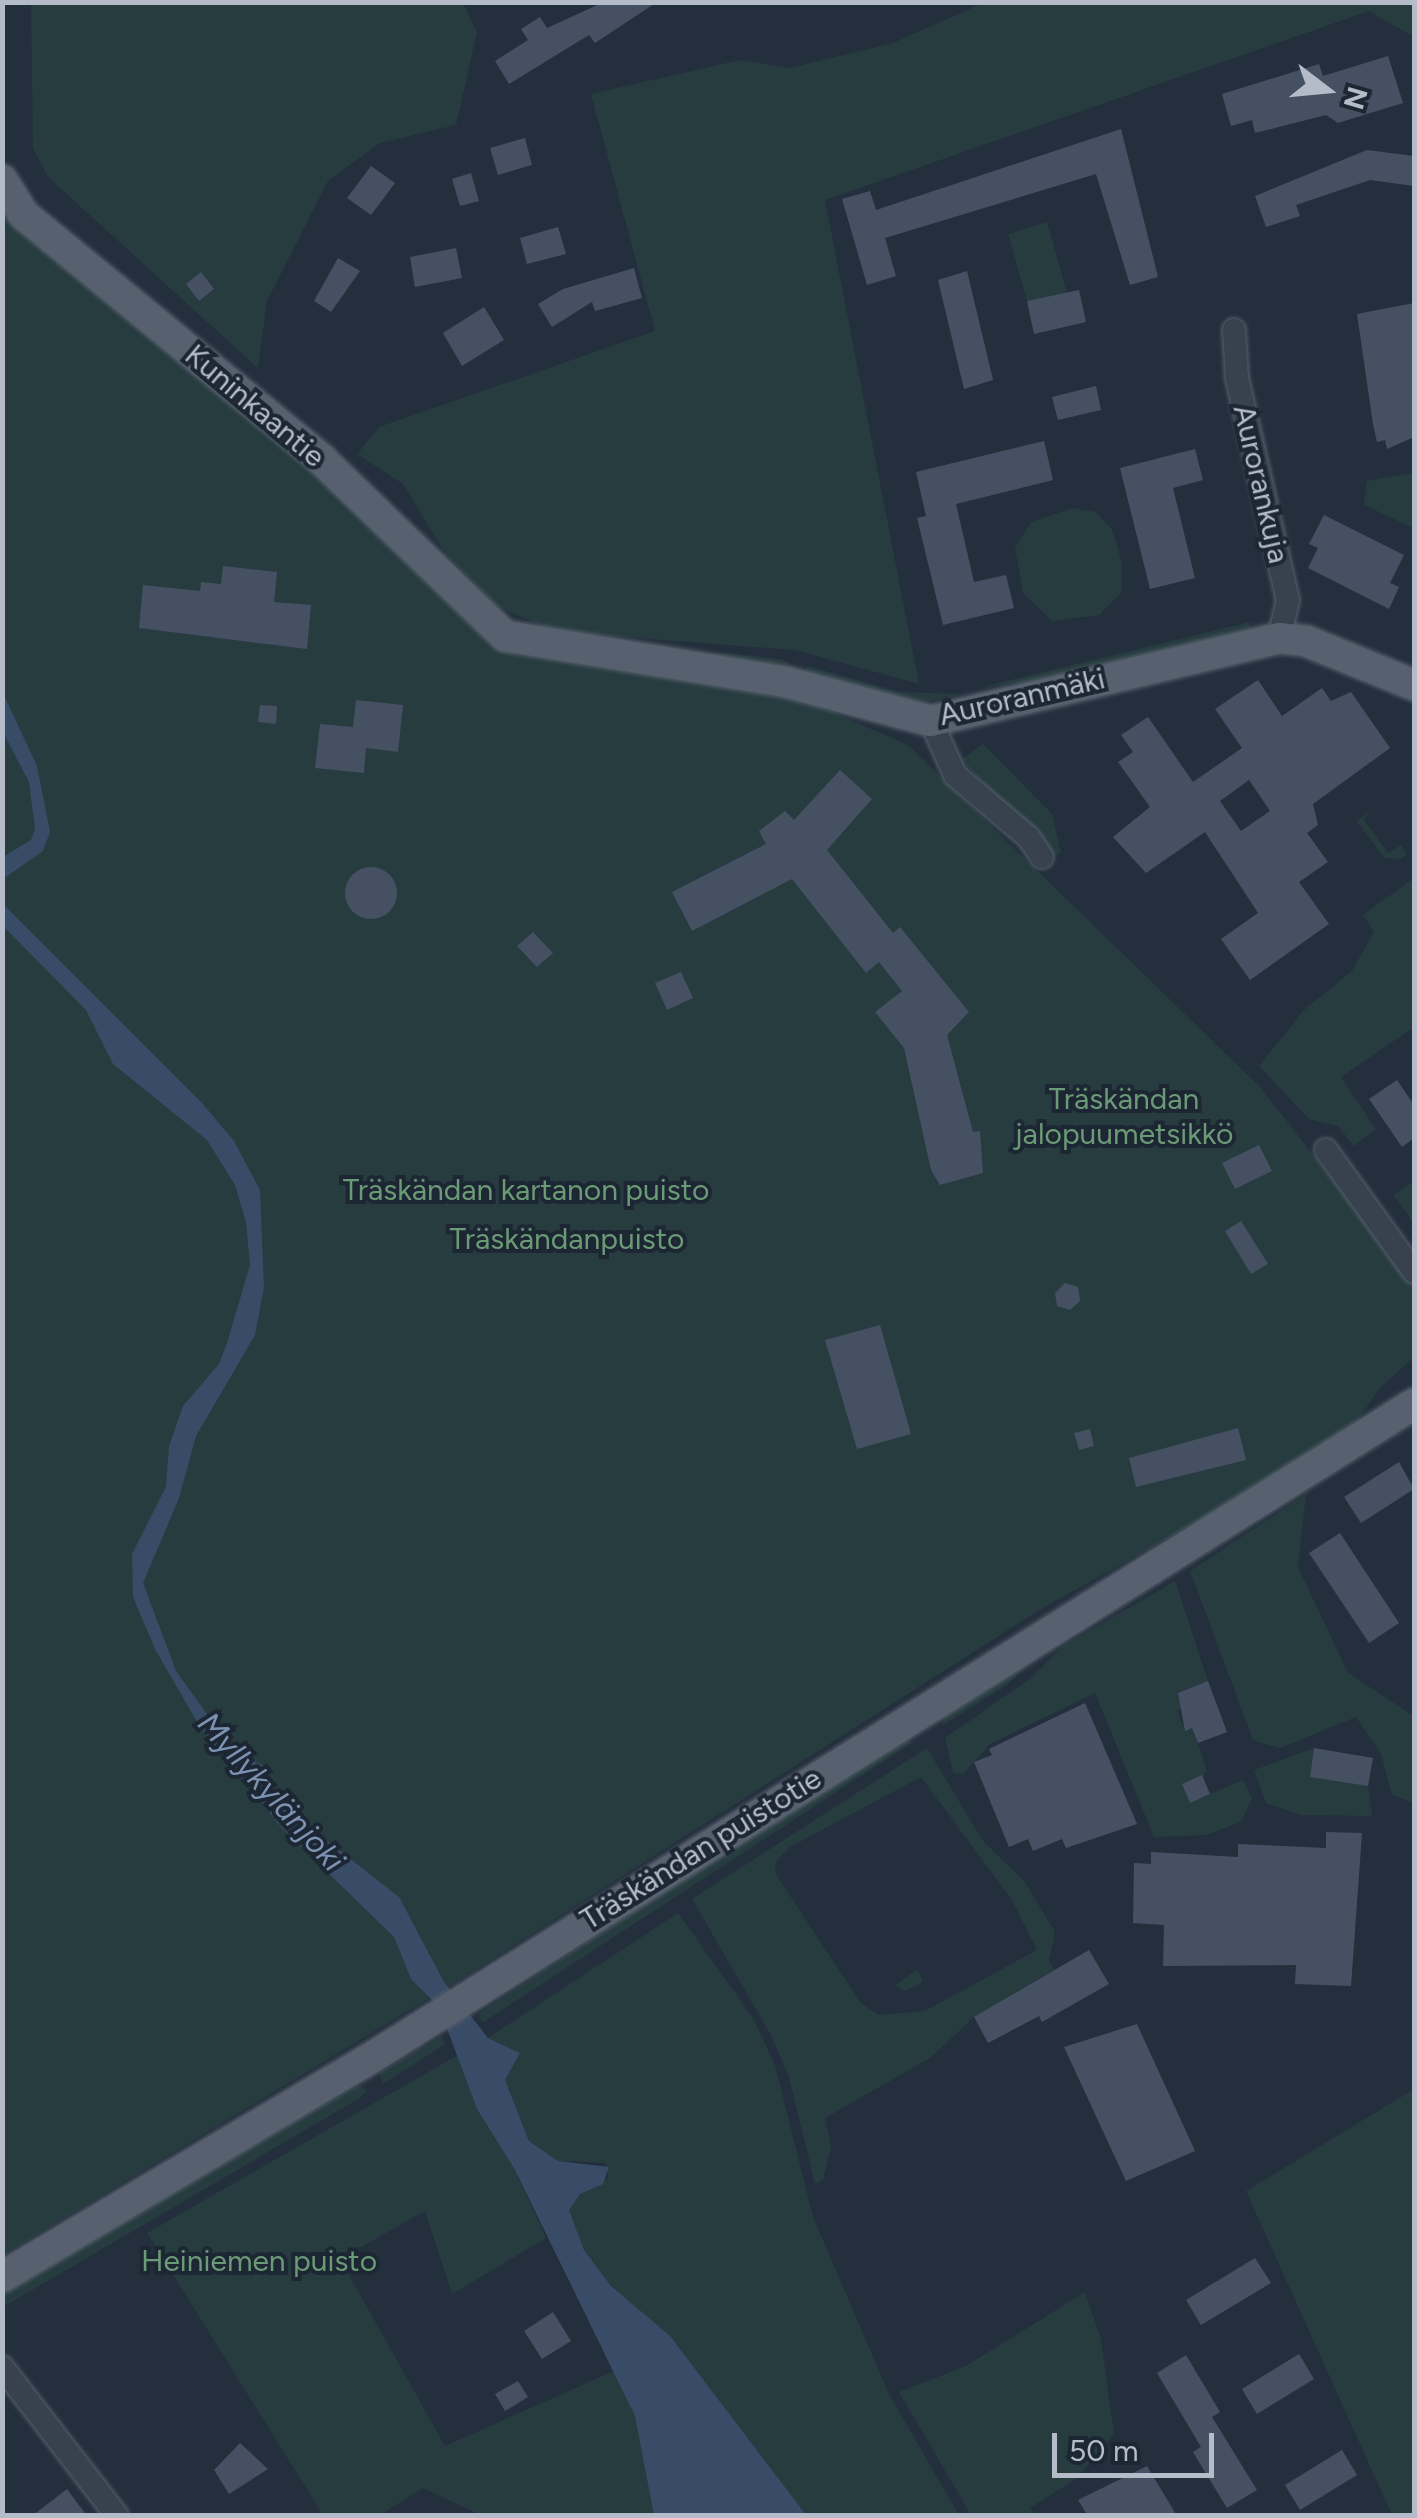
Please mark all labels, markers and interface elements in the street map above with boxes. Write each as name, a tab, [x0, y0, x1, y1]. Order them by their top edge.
north arrow	[1277, 40, 1377, 140]
text: N	[1337, 83, 1375, 113]
street label: Kuninkaantie	[178, 337, 332, 475]
street label: Aurorankuja	[1225, 401, 1297, 567]
street label: Auroranmäki	[936, 660, 1108, 734]
park label: Träskändan jalopuumetsikkö	[1015, 1081, 1233, 1152]
park label: Träskändan kartanon puisto	[343, 1172, 709, 1208]
park label: Träskändanpuisto	[450, 1221, 684, 1257]
water label: Myllykylänjoki	[190, 1705, 352, 1879]
street label: Träskändan puistotie	[574, 1760, 828, 1938]
park label: Heiniemen puisto	[141, 2243, 377, 2279]
scale bar	[1057, 2413, 1220, 2475]
text: 50 m	[1069, 2432, 1138, 2469]

